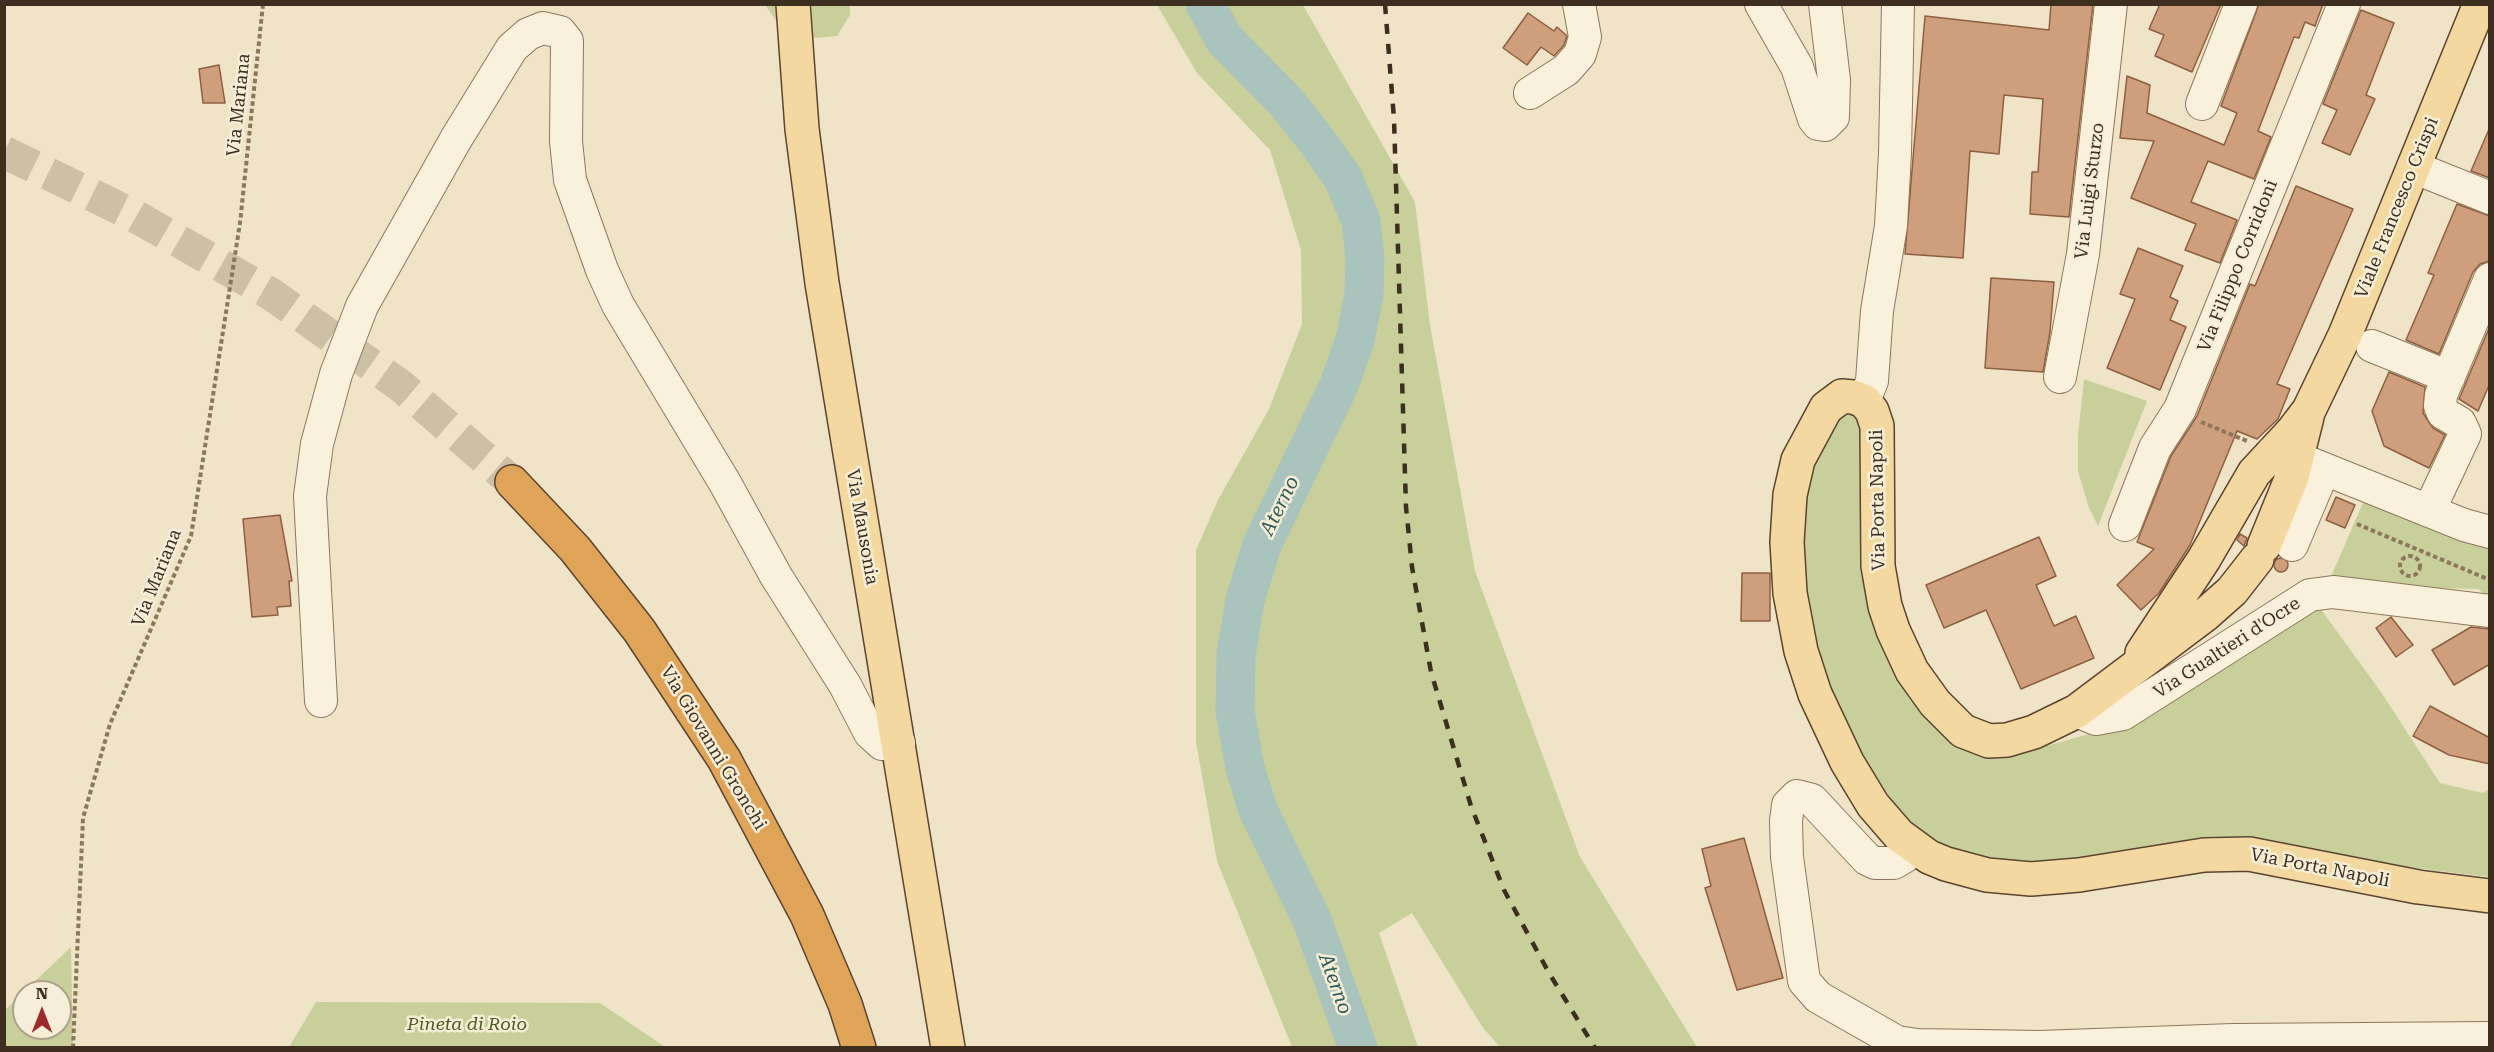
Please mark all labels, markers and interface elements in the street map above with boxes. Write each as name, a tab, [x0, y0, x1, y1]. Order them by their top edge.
street label: Via Mariana	[223, 52, 255, 158]
street label: Viale Francesco Crispi	[2351, 114, 2443, 302]
street label: Via Luigi Sturzo	[2071, 122, 2109, 260]
street label: Via Filippo Corridoni	[2193, 177, 2283, 355]
street label: Via Porta Napoli	[1866, 429, 1890, 571]
street label: Via Mausonia	[841, 467, 883, 587]
water label: Aterno	[1255, 472, 1305, 540]
street label: Via Mariana	[128, 526, 186, 630]
street label: Via Gualtieri d'Ocre	[2150, 593, 2304, 703]
street label: Via Giovanni Gronchi	[655, 662, 771, 834]
street label: Via Porta Napoli	[2248, 844, 2392, 892]
water label: Aterno	[1313, 950, 1357, 1018]
north arrow	[12, 980, 72, 1040]
text: N	[36, 984, 48, 1003]
park label: Pineta di Roio	[407, 1014, 527, 1036]

